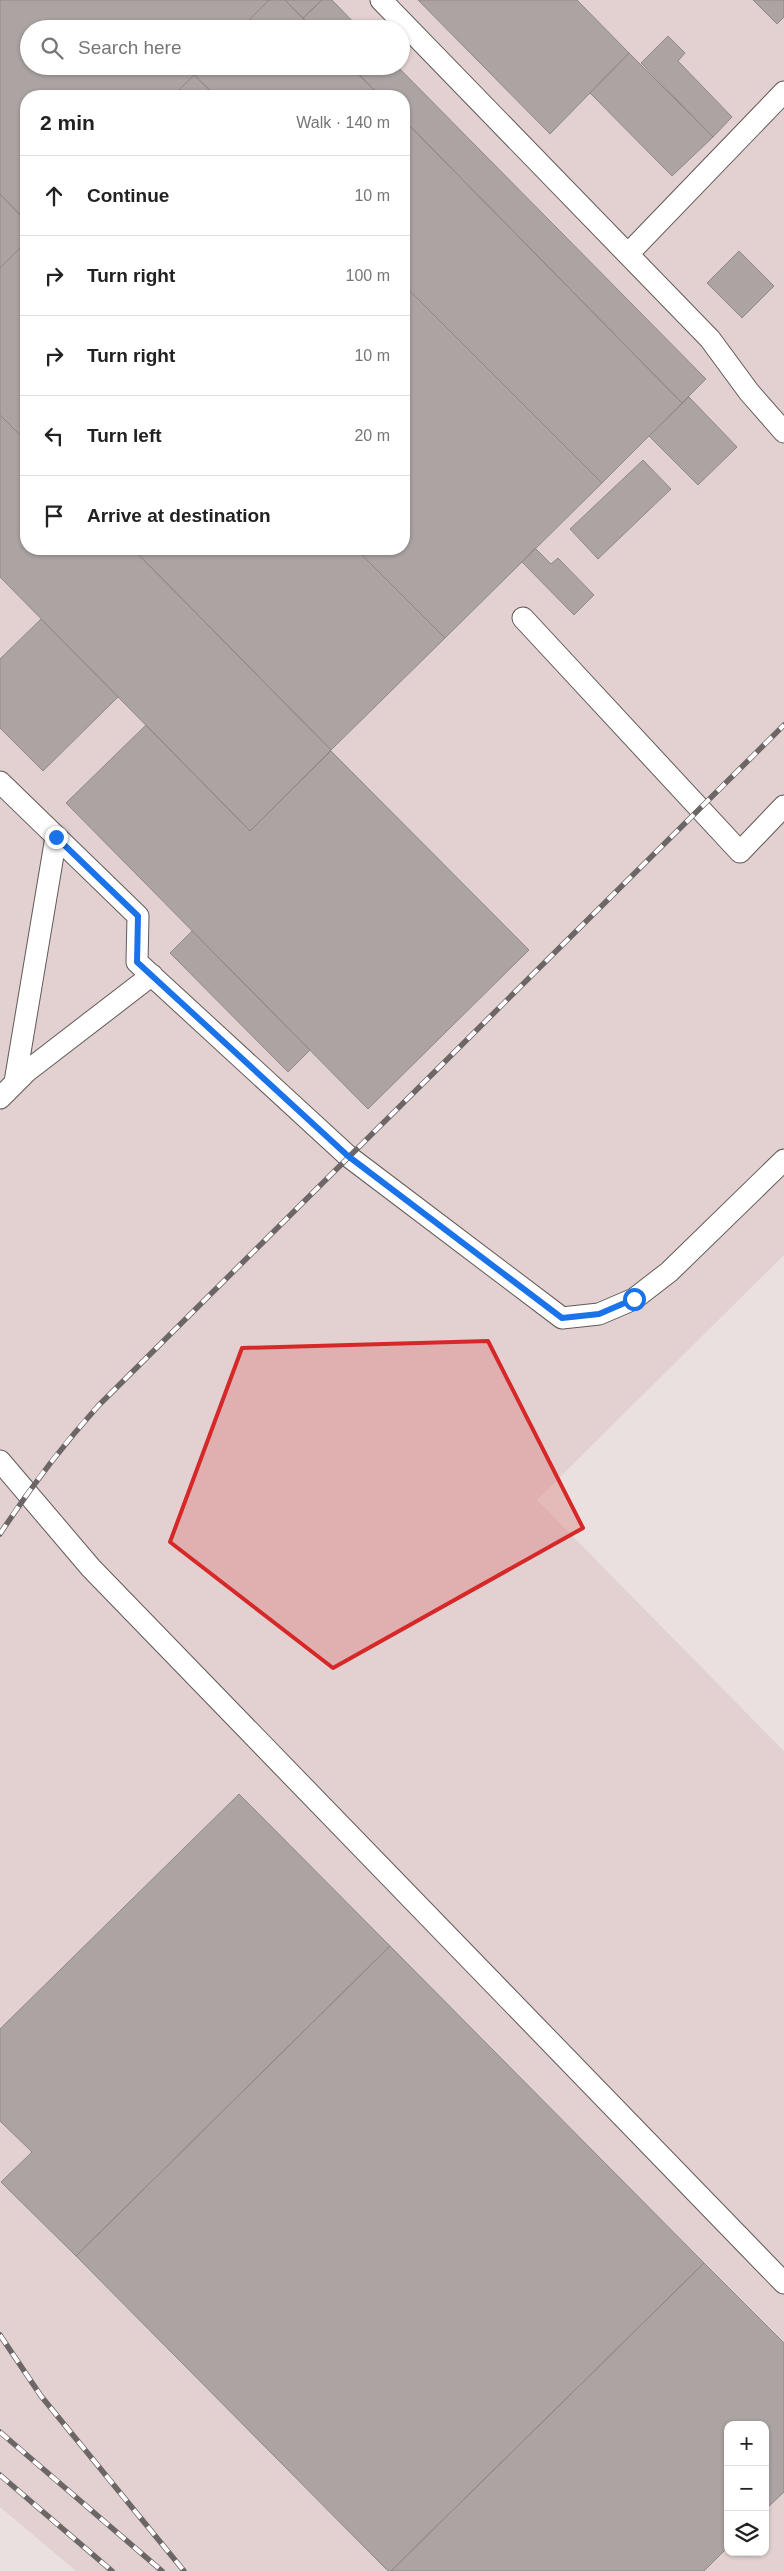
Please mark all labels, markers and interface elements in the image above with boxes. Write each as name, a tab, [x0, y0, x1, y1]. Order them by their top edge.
search box	[20, 20, 410, 75]
icon: search	[38, 34, 66, 62]
text: Search here	[78, 37, 182, 58]
text: 2 min	[40, 111, 95, 134]
text: Walk · 140 m	[296, 114, 390, 131]
icon: ahead	[40, 182, 68, 210]
text: Continue	[87, 185, 169, 206]
text: 10 m	[354, 187, 390, 204]
icon: right	[40, 262, 68, 290]
text: Turn right	[87, 265, 175, 286]
text: 100 m	[346, 267, 390, 284]
icon: right	[40, 342, 68, 370]
text: Turn right	[87, 345, 175, 366]
text: 10 m	[354, 347, 390, 364]
icon: left	[40, 422, 68, 450]
text: Turn left	[87, 425, 162, 446]
text: 20 m	[354, 427, 390, 444]
icon: arrive	[40, 502, 68, 530]
text: Arrive at destination	[87, 505, 271, 526]
route end	[45, 826, 68, 849]
route start	[623, 1288, 646, 1311]
map controls	[724, 2421, 769, 2556]
button: +	[724, 2421, 769, 2466]
button: −	[724, 2466, 769, 2511]
button: layers	[724, 2511, 769, 2556]

